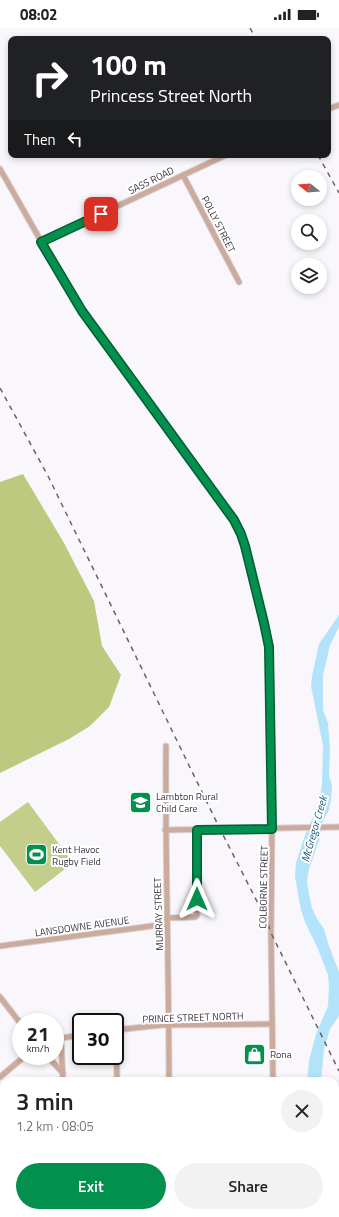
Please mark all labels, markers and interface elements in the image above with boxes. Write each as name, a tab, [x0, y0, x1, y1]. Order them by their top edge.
text: 08:02	[20, 3, 57, 26]
text: 100 m	[90, 43, 167, 86]
icon: right	[24, 52, 76, 104]
text: Princess Street North	[90, 82, 252, 109]
text: Then	[24, 128, 56, 151]
icon: left	[64, 128, 86, 150]
street label: SASS ROAD	[126, 163, 177, 198]
north arrow	[291, 170, 327, 206]
map controls	[291, 170, 327, 294]
street label: POLLY STREET	[198, 193, 240, 256]
pin	[84, 197, 118, 231]
icon: arrive	[90, 203, 112, 225]
button: search	[291, 214, 327, 250]
button: layers	[291, 258, 327, 294]
school or university icon: Lambton Rural Child Care	[127, 789, 153, 815]
place label: Lambton Rural Child Care	[156, 789, 218, 816]
water label: McGregor Creek	[297, 793, 331, 864]
sports icon: Kent Havoc Rugby Field	[23, 842, 49, 868]
place label: Kent Havoc Rugby Field	[52, 842, 101, 869]
street label: COLBORNE STREET	[255, 845, 272, 929]
street label: MURRAY STREET	[150, 876, 167, 951]
position arrow	[176, 878, 218, 920]
street label: LANSDOWNE AVENUE	[34, 912, 131, 941]
street label: PRINCE STREET NORTH	[142, 1008, 244, 1027]
speed limit sign: 30	[72, 1013, 124, 1065]
text: 21	[27, 1018, 49, 1049]
text: km/h	[27, 1041, 49, 1056]
shop icon: Rona	[241, 1041, 267, 1067]
place label: Rona	[270, 1047, 292, 1062]
text: 3 min	[16, 1083, 74, 1119]
button: close	[281, 1090, 323, 1132]
text: 1.2 km · 08:05	[16, 1116, 94, 1136]
button: Exit	[16, 1163, 166, 1209]
button: Share	[174, 1163, 323, 1209]

